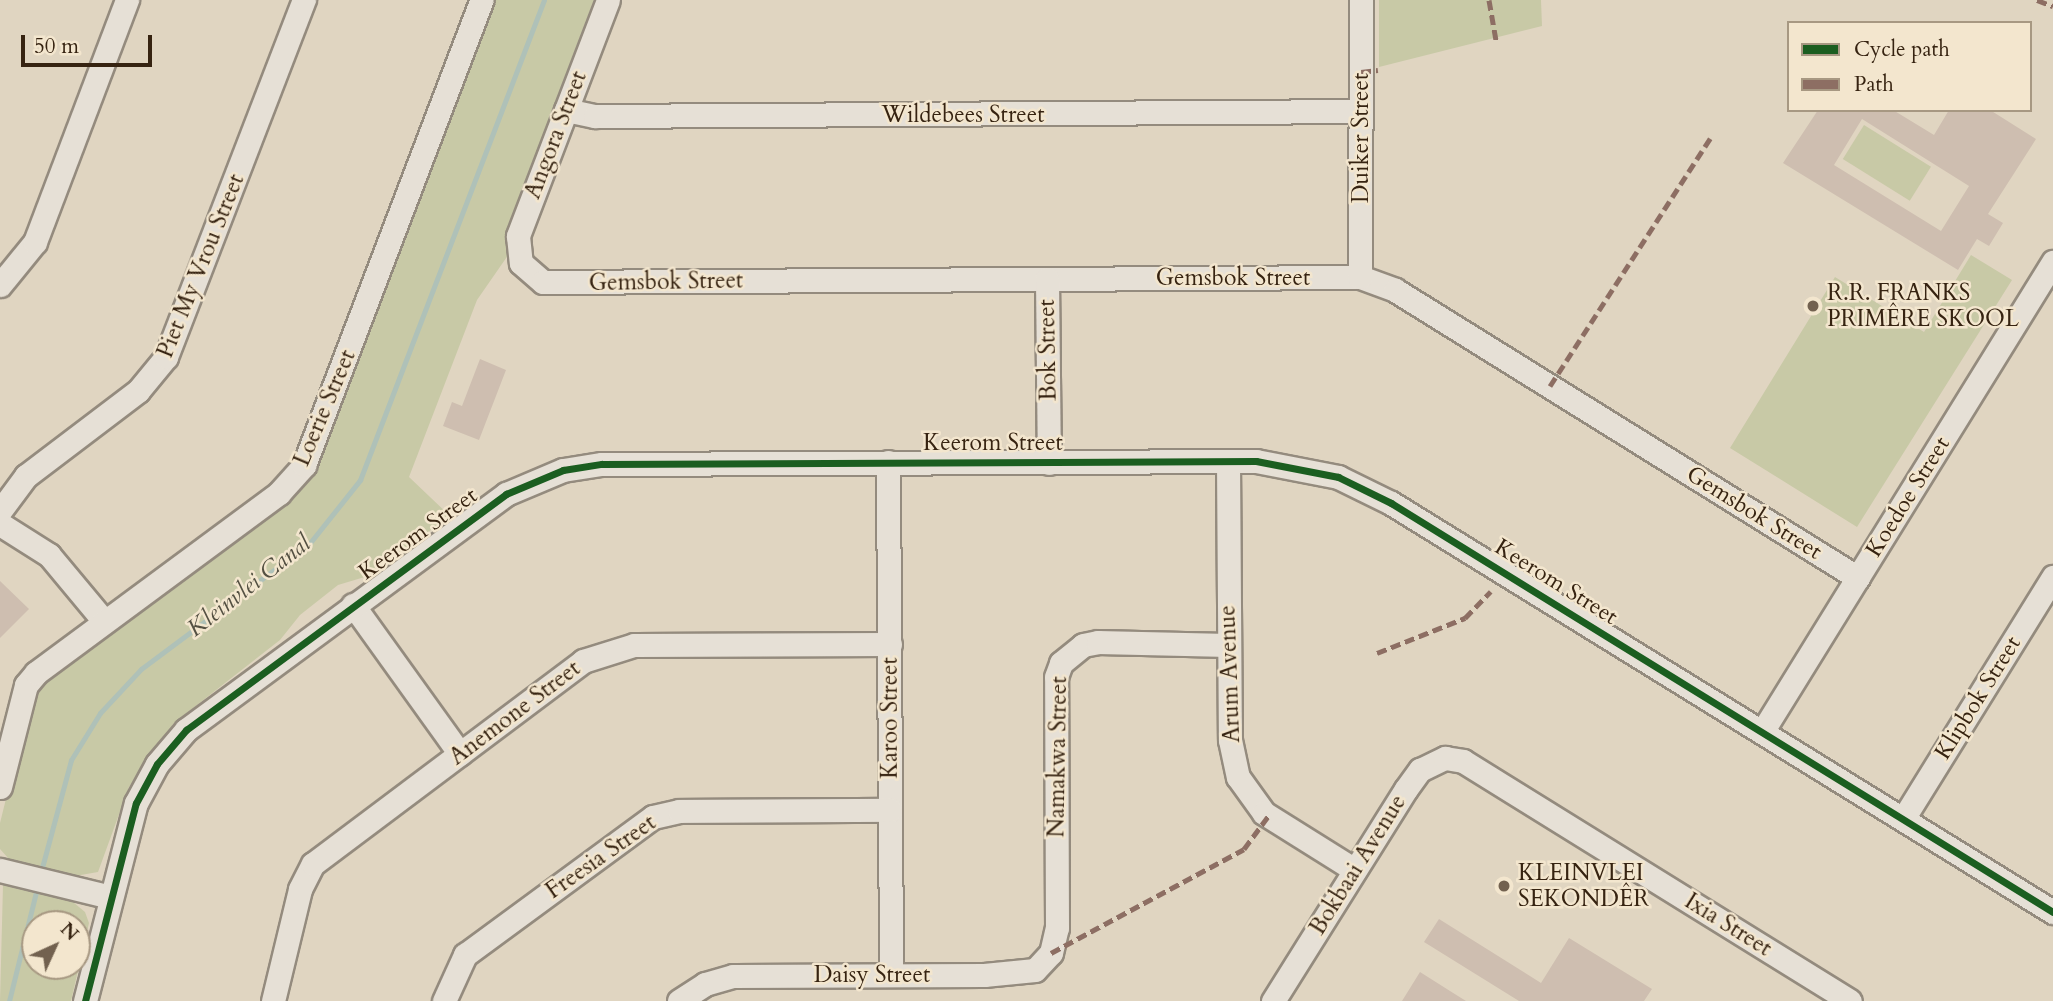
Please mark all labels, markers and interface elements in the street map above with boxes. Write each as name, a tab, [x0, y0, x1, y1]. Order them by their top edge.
scale bar	[24, 21, 156, 65]
legend	[1787, 21, 2032, 112]
text: 50 m	[34, 32, 79, 61]
text: Cycle path	[1854, 35, 1950, 64]
street label: Angora Street	[519, 67, 593, 203]
text: Path	[1854, 70, 1894, 99]
street label: Duiker Street	[1347, 73, 1375, 203]
street label: Wildebees Street	[882, 101, 1044, 129]
street label: Piet My Vrou Street	[152, 170, 250, 362]
street label: Gemsbok Street	[1156, 264, 1310, 292]
street label: Gemsbok Street	[589, 267, 743, 297]
place label: R.R. FRANKS PRIMÊRE SKOOL	[1827, 279, 2019, 333]
marker: R.R. FRANKS PRIMÊRE SKOOL	[1805, 298, 1821, 314]
street label: Bok Street	[1033, 299, 1063, 401]
street label: Loerie Street	[288, 346, 362, 470]
street label: Keerom Street	[923, 429, 1063, 457]
street label: Koedoe Street	[1860, 432, 1956, 562]
street label: Gemsbok Street	[1681, 460, 1827, 566]
street label: Keerom Street	[353, 482, 483, 586]
water label: Kleinvlei Canal	[182, 529, 316, 643]
street label: Keerom Street	[1489, 533, 1623, 631]
street label: Arum Avenue	[1214, 605, 1246, 743]
street label: Klipbok Street	[1929, 631, 2027, 765]
street label: Anemone Street	[444, 655, 586, 771]
street label: Karoo Street	[876, 657, 904, 779]
street label: Namakwa Street	[1043, 676, 1073, 838]
street label: Bokbaai Avenue	[1304, 790, 1412, 940]
street label: Freesia Street	[541, 809, 661, 905]
place label: KLEINVLEI SEKONDÊR	[1518, 859, 1649, 913]
marker: KLEINVLEI SEKONDÊR	[1496, 878, 1512, 894]
street label: Ixia Street	[1679, 888, 1777, 962]
north arrow	[21, 910, 91, 980]
text: N	[54, 917, 84, 947]
street label: Daisy Street	[814, 961, 930, 989]

